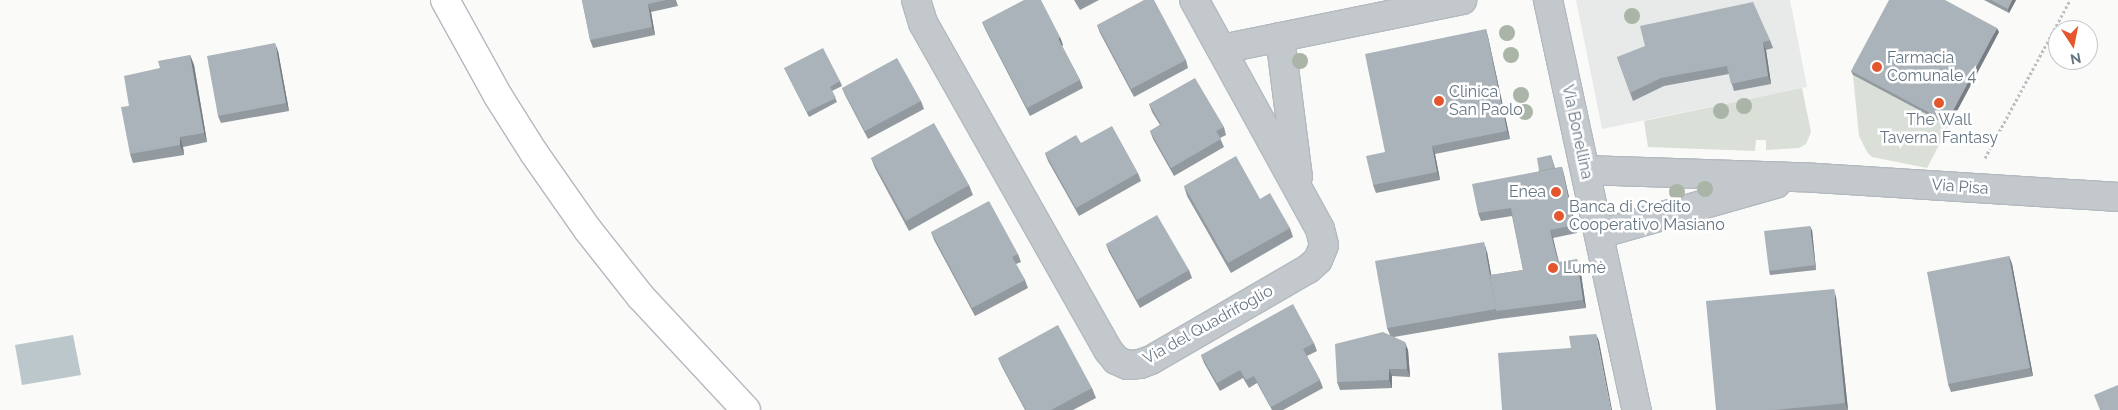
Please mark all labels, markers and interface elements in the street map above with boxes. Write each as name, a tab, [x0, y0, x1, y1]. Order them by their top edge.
north arrow	[2048, 20, 2098, 70]
place label: Farmacia Comunale 4	[1887, 48, 1976, 86]
text: N	[2069, 50, 2082, 68]
marker: Farmacia Comunale 4	[1871, 61, 1883, 73]
place label: Clinica San Paolo	[1449, 82, 1523, 120]
street label: Via Bonellina	[1558, 83, 1596, 181]
marker: Clinica San Paolo	[1433, 95, 1445, 107]
marker: The Wall Taverna Fantasy	[1933, 97, 1945, 109]
place label: The Wall Taverna Fantasy	[1880, 110, 1998, 148]
street label: Via Pisa	[1931, 175, 1989, 199]
place label: Enea	[1509, 182, 1546, 202]
marker: Enea	[1550, 186, 1562, 198]
place label: Banca di Credito Cooperativo Masiano	[1569, 197, 1725, 235]
marker: Banca di Credito Cooperativo Masiano	[1553, 210, 1565, 222]
place label: Lumè	[1563, 258, 1606, 278]
marker: Lumè	[1547, 262, 1559, 274]
street label: Via del Quadrifoglio	[1140, 281, 1276, 369]

